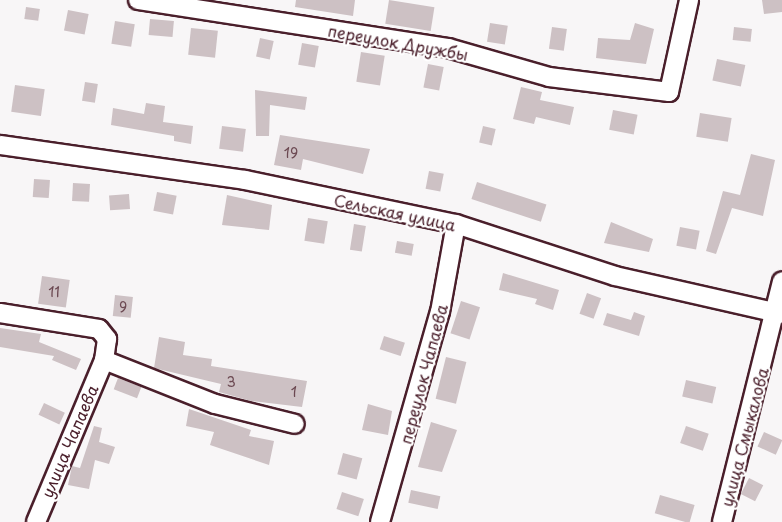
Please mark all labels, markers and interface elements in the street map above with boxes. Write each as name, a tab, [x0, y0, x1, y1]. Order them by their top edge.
street label: переулок Дружбы	[326, 20, 470, 64]
house number: 19	[284, 145, 298, 161]
street label: Сельская улица	[332, 190, 458, 234]
house number: 11	[48, 284, 60, 300]
house number: 9	[119, 299, 127, 315]
street label: переулок Чапаева	[395, 302, 451, 446]
street label: улица Смыкалова	[716, 365, 772, 509]
house number: 3	[226, 374, 236, 390]
street label: улица Чапаева	[37, 382, 101, 500]
house number: 1	[291, 384, 297, 400]

